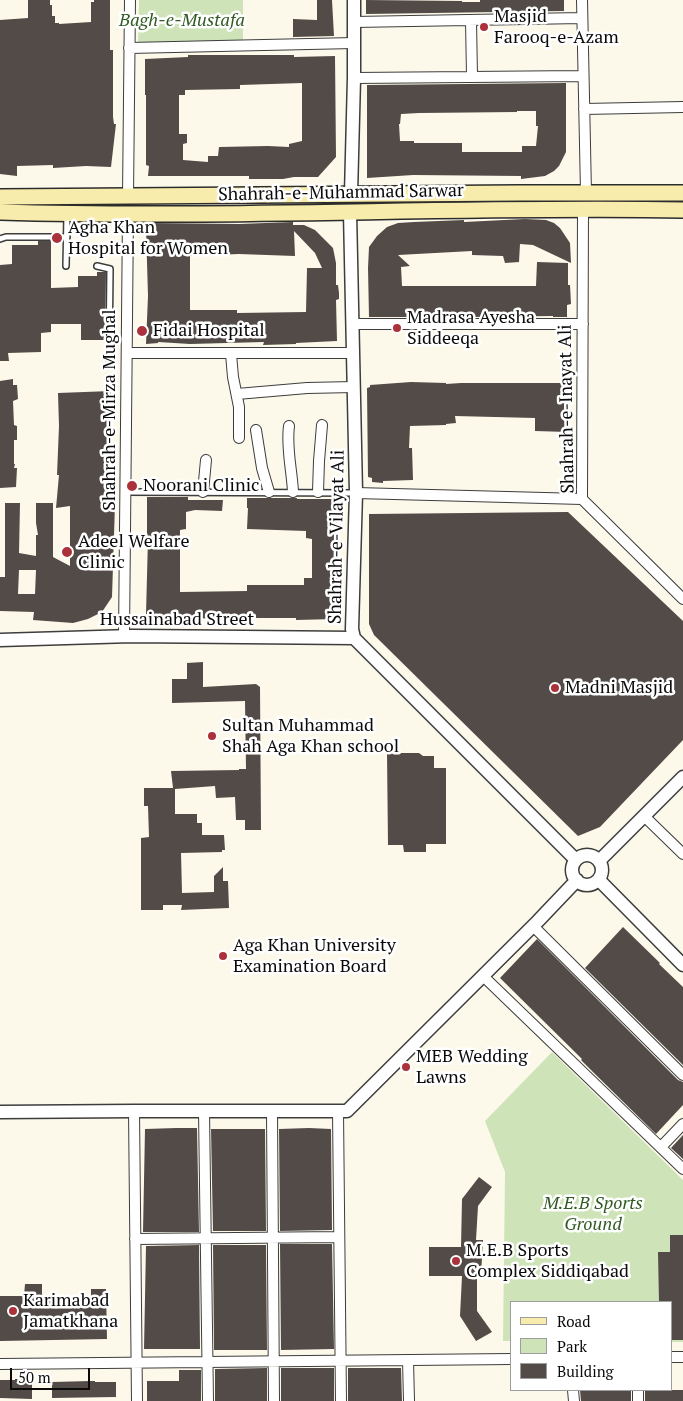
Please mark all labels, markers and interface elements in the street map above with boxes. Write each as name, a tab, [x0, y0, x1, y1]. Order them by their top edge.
place label: Masjid Farooq-e-Azam	[494, 6, 619, 48]
park label: Bagh-e-Mustafa	[119, 10, 245, 32]
marker: Masjid Farooq-e-Azam	[478, 21, 490, 33]
street label: Shahrah-e-Muhammad Sarwar	[218, 180, 464, 206]
place label: Agha Khan Hospital for Women	[68, 217, 228, 260]
marker: Agha Khan Hospital for Women	[50, 231, 64, 245]
place label: Madrasa Ayesha Siddeeqa	[407, 307, 535, 350]
street label: Shahrah-e-Mirza Mughal	[99, 309, 121, 511]
place label: Fidai Hospital	[153, 320, 265, 342]
marker: Madrasa Ayesha Siddeeqa	[391, 322, 403, 334]
marker: Fidai Hospital	[135, 324, 149, 338]
street label: Shahrah-e-Inayat Ali	[555, 324, 579, 494]
street label: Shahrah-e-Vilayat Ali	[325, 450, 349, 624]
place label: Noorani Clinic	[143, 475, 259, 497]
marker: Noorani Clinic	[125, 479, 139, 493]
place label: Adeel Welfare Clinic	[78, 531, 190, 574]
marker: Adeel Welfare Clinic	[60, 545, 74, 559]
street label: Hussainabad Street	[100, 609, 254, 631]
place label: Madni Masjid	[565, 677, 673, 699]
marker: Madni Masjid	[549, 682, 561, 694]
place label: Sultan Muhammad Shah Aga Khan school	[222, 715, 399, 758]
marker: Sultan Muhammad Shah Aga Khan school	[206, 730, 218, 742]
place label: Aga Khan University Examination Board	[233, 935, 396, 978]
marker: Aga Khan University Examination Board	[217, 950, 229, 962]
place label: MEB Wedding Lawns	[416, 1046, 528, 1088]
marker: MEB Wedding Lawns	[400, 1061, 412, 1073]
park label: M.E.B Sports Ground	[543, 1193, 643, 1236]
place label: M.E.B Sports Complex Siddiqabad	[466, 1240, 629, 1282]
marker: M.E.B Sports Complex Siddiqabad	[450, 1255, 462, 1267]
place label: Karimabad Jamatkhana	[23, 1290, 118, 1332]
legend	[510, 1301, 673, 1391]
marker: Karimabad Jamatkhana	[7, 1305, 19, 1317]
text: Road	[557, 1311, 590, 1331]
text: Park	[557, 1336, 587, 1356]
scale bar	[12, 1358, 92, 1390]
text: Building	[557, 1361, 614, 1381]
text: 50 m	[18, 1367, 51, 1387]

